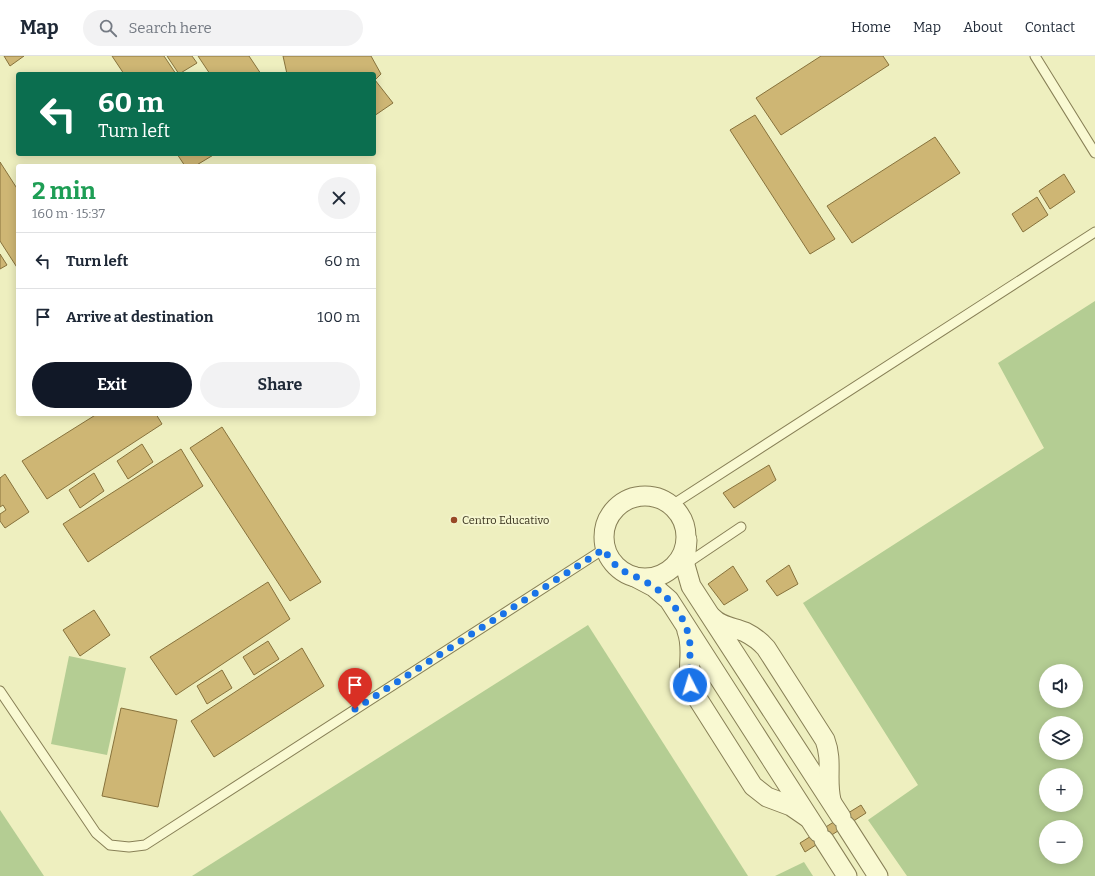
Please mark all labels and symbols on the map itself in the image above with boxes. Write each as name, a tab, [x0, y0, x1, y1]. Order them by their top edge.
place label: Centro Educativo	[462, 514, 549, 527]
marker: Centro Educativo	[449, 515, 459, 525]
position arrow	[669, 664, 711, 706]
pin	[338, 668, 372, 709]

